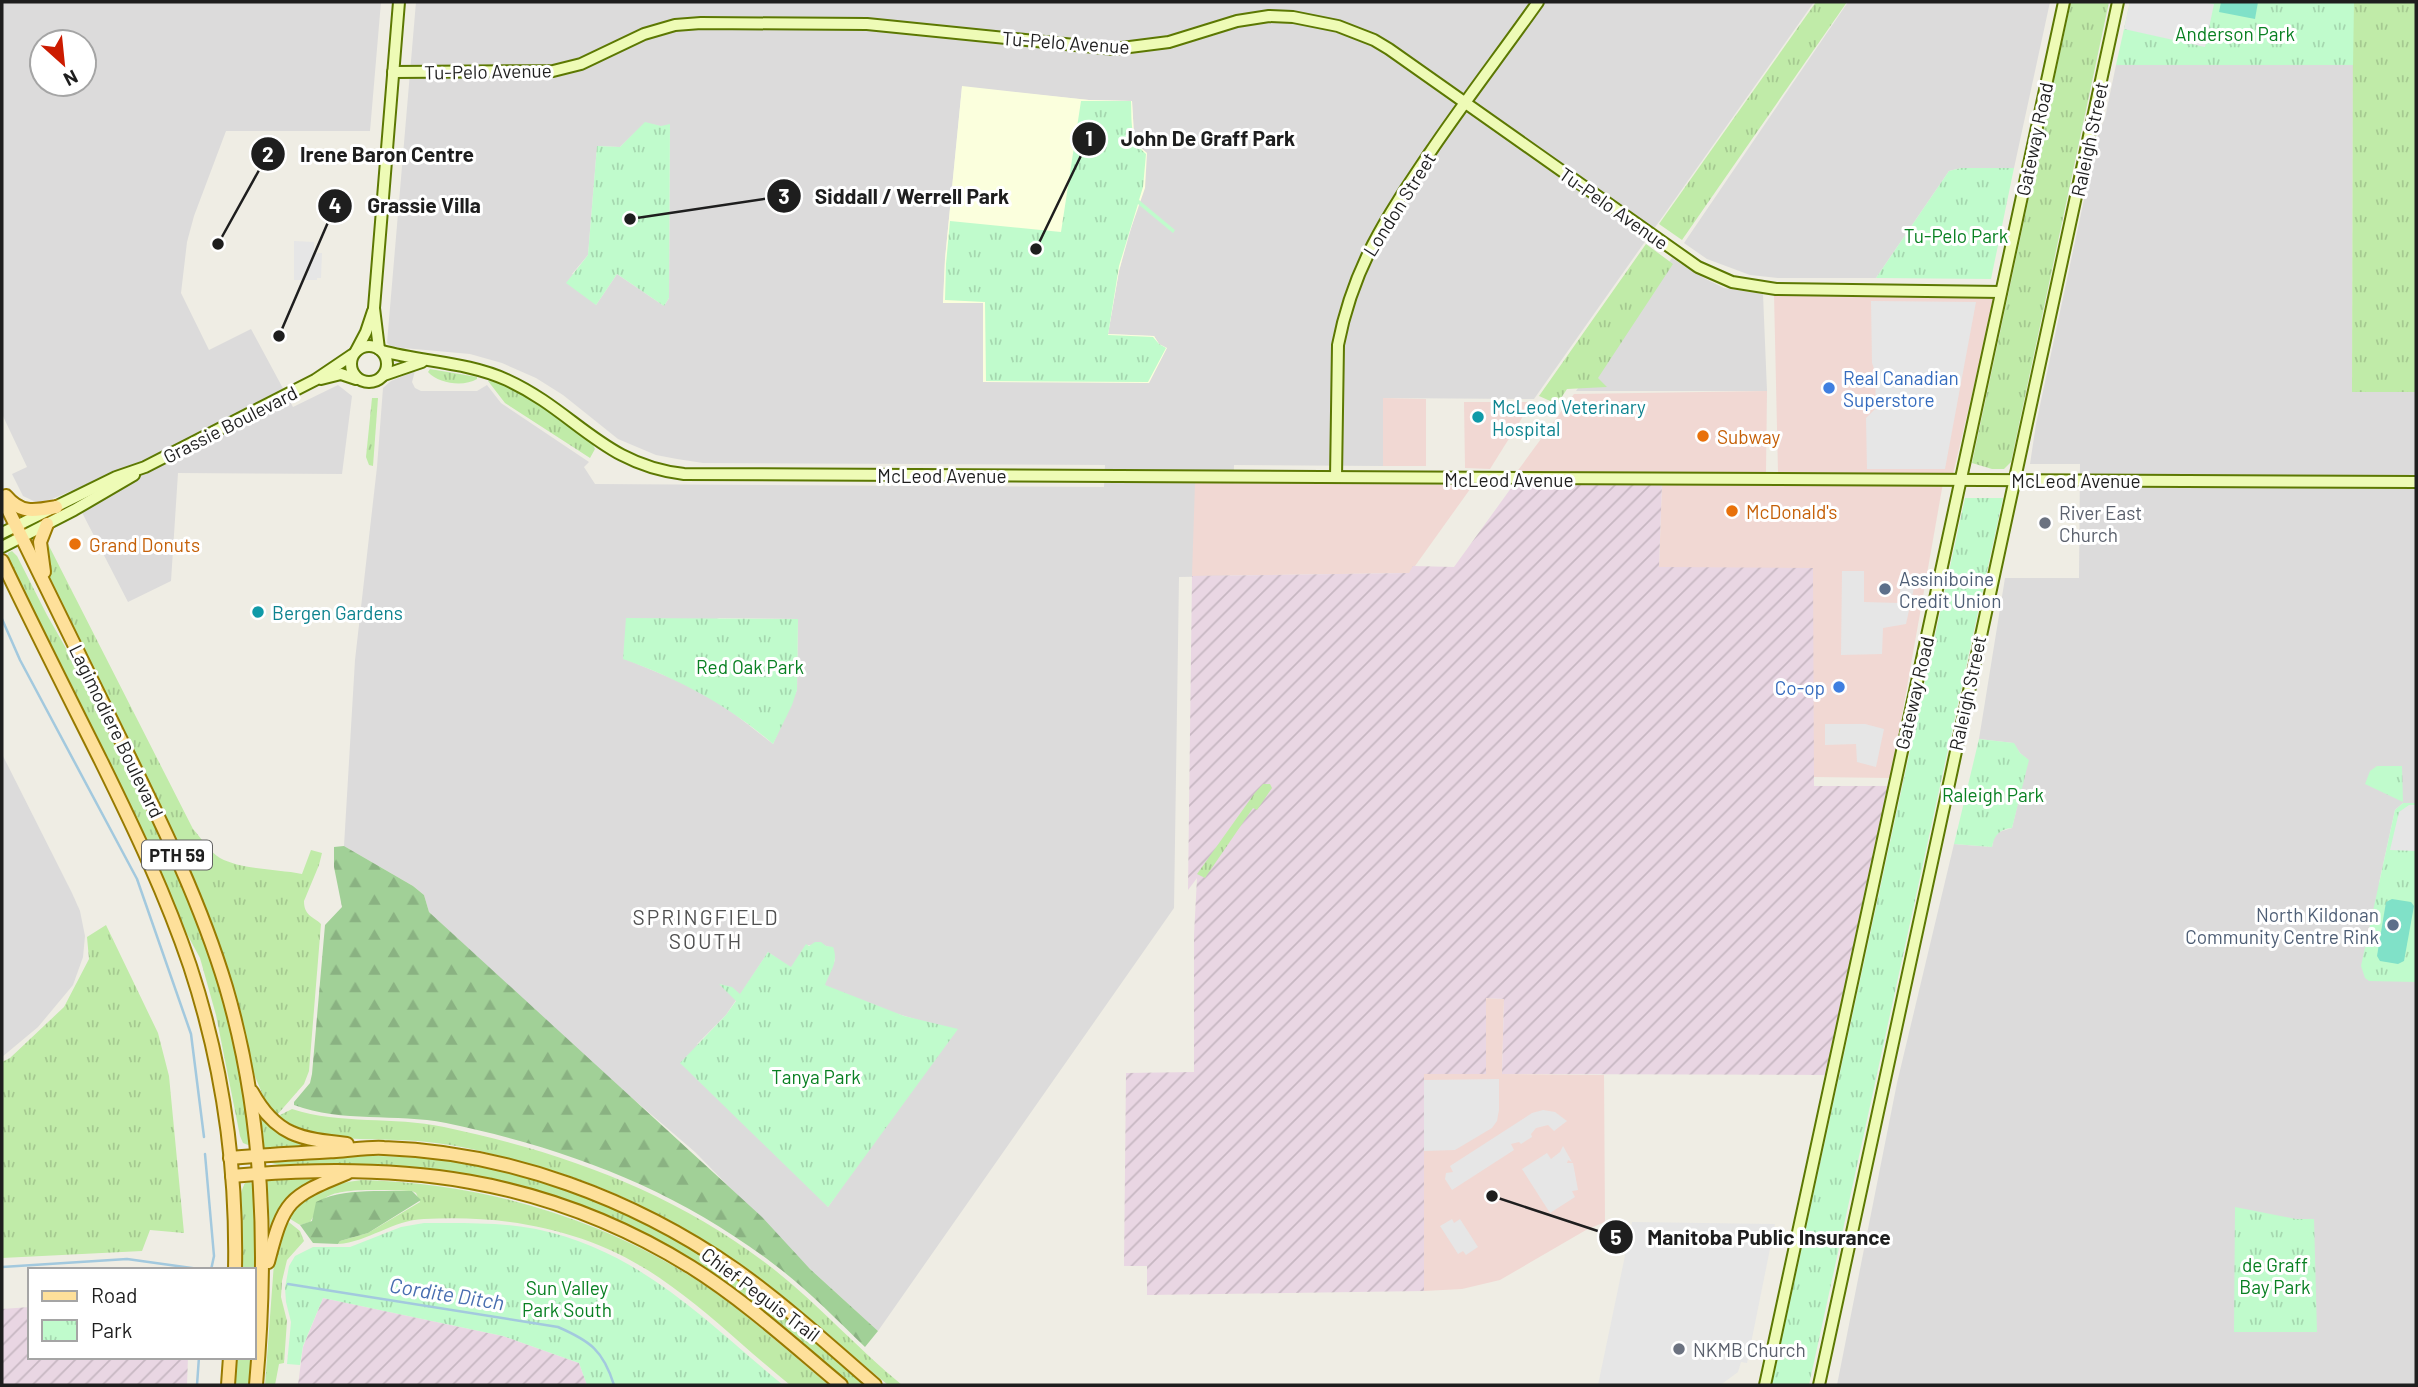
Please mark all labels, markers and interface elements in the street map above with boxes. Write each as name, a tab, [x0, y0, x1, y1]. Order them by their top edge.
park label: Anderson Park	[2175, 22, 2295, 45]
street label: Tu-Pelo Avenue	[1002, 26, 1130, 58]
north arrow	[28, 28, 98, 98]
street label: Tu-Pelo Avenue	[424, 58, 552, 84]
text: N	[60, 65, 82, 92]
street label: Gateway Road	[2011, 80, 2057, 198]
street label: Raleigh Street	[2066, 80, 2112, 198]
callout: John De Graff Park	[1072, 118, 1309, 160]
text: 1	[1085, 125, 1093, 150]
text: John De Graff Park	[1121, 125, 1295, 150]
callout: Irene Baron Centre	[251, 133, 488, 175]
text: 2	[262, 141, 274, 166]
text: Irene Baron Centre	[300, 141, 474, 166]
street label: London Street	[1358, 148, 1440, 260]
street label: Tu-Pelo Avenue	[1555, 162, 1673, 254]
callout: Siddall / Werrell Park	[766, 175, 1023, 217]
text: 3	[778, 183, 790, 208]
text: Siddall / Werrell Park	[815, 183, 1009, 208]
callout: Grassie Villa	[318, 185, 494, 227]
text: 4	[329, 192, 341, 217]
text: Grassie Villa	[367, 192, 481, 217]
park label: Tu-Pelo Park	[1904, 224, 2008, 247]
place label: Real Canadian Superstore	[1843, 366, 1959, 411]
street label: Grassie Boulevard	[159, 380, 301, 468]
marker: Real Canadian Superstore	[1821, 380, 1837, 396]
place label: McLeod Veterinary Hospital	[1492, 395, 1646, 440]
marker: McLeod Veterinary Hospital	[1470, 409, 1486, 425]
place label: Subway	[1717, 425, 1781, 448]
marker: Subway	[1695, 428, 1711, 444]
street label: McLeod Avenue	[877, 464, 1007, 487]
street label: McLeod Avenue	[1444, 468, 1574, 491]
street label: McLeod Avenue	[2011, 469, 2141, 492]
place label: McDonald's	[1746, 500, 1837, 523]
place label: River East Church	[2059, 501, 2142, 546]
marker: McDonald's	[1724, 503, 1740, 519]
marker: River East Church	[2037, 515, 2053, 531]
place label: Grand Donuts	[89, 533, 200, 556]
marker: Grand Donuts	[67, 536, 83, 552]
place label: Assiniboine Credit Union	[1899, 567, 2001, 612]
marker: Assiniboine Credit Union	[1877, 581, 1893, 597]
place label: Bergen Gardens	[272, 601, 403, 624]
marker: Bergen Gardens	[250, 604, 266, 620]
street label: Gateway Road	[1890, 634, 1938, 752]
street label: Raleigh Street	[1944, 634, 1990, 752]
street label: Lagimodiere Boulevard	[65, 641, 169, 821]
park label: Red Oak Park	[696, 655, 804, 678]
place label: Co-op	[1775, 676, 1825, 699]
marker: Co-op	[1831, 679, 1847, 695]
park label: Raleigh Park	[1942, 783, 2044, 806]
road number: PTH 59	[142, 840, 212, 870]
place label: North Kildonan Community Centre Rink	[2185, 903, 2379, 948]
district label: SPRINGFIELD SOUTH	[632, 904, 780, 953]
marker: North Kildonan Community Centre Rink	[2385, 917, 2401, 933]
park label: Tanya Park	[771, 1065, 861, 1088]
callout: Manitoba Public Insurance	[1598, 1216, 1905, 1258]
text: 5	[1610, 1224, 1622, 1249]
text: Manitoba Public Insurance	[1647, 1224, 1891, 1249]
street label: Chief Peguis Trail	[697, 1242, 825, 1346]
park label: de Graff Bay Park	[2239, 1253, 2311, 1298]
legend	[28, 1268, 256, 1359]
water label: Cordite Ditch	[388, 1272, 506, 1314]
park label: Sun Valley Park South	[522, 1276, 612, 1321]
text: Road	[91, 1282, 137, 1307]
text: Park	[91, 1317, 132, 1342]
place label: NKMB Church	[1693, 1338, 1806, 1361]
marker: NKMB Church	[1671, 1341, 1687, 1357]

